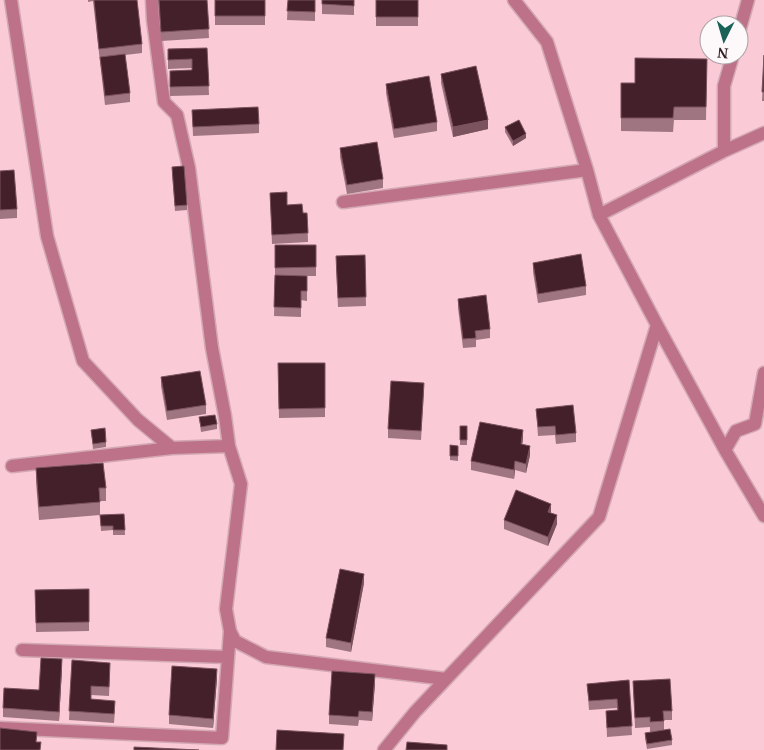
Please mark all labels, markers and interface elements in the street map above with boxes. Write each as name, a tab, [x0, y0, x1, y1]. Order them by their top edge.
north arrow	[699, 15, 749, 65]
text: N	[716, 44, 729, 63]

